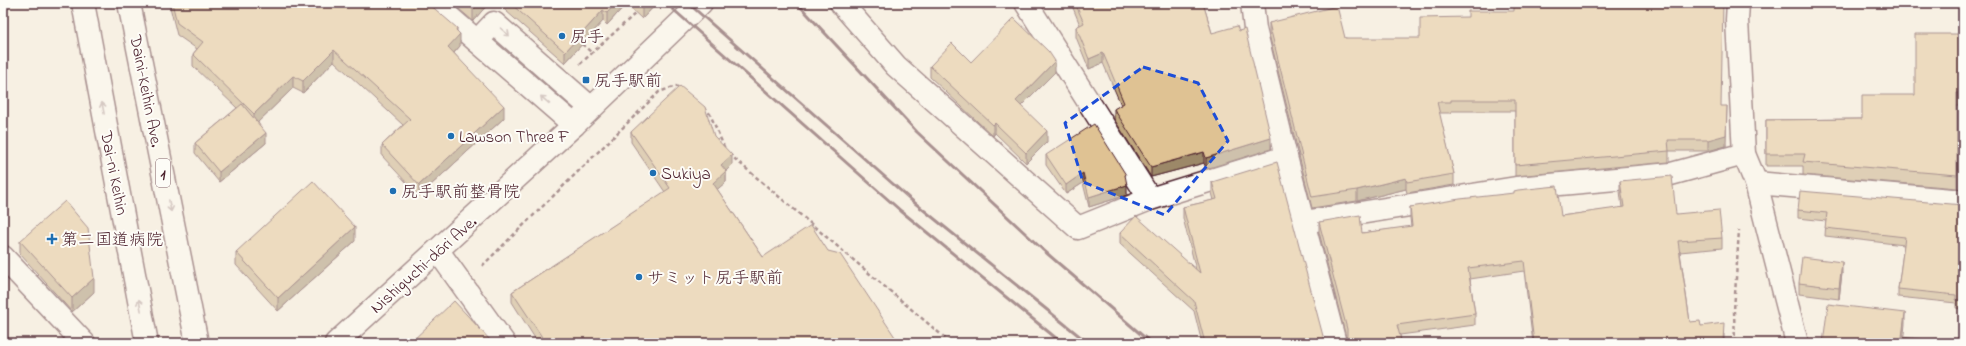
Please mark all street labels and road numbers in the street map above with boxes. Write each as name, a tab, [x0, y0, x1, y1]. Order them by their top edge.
street label: Daini-Keihin Ave.	[122, 32, 169, 150]
street label: Dai-ni Keihin	[93, 128, 134, 218]
road number: 1	[156, 159, 170, 187]
street label: Nishiguchi-dōri Ave.	[365, 210, 485, 321]

